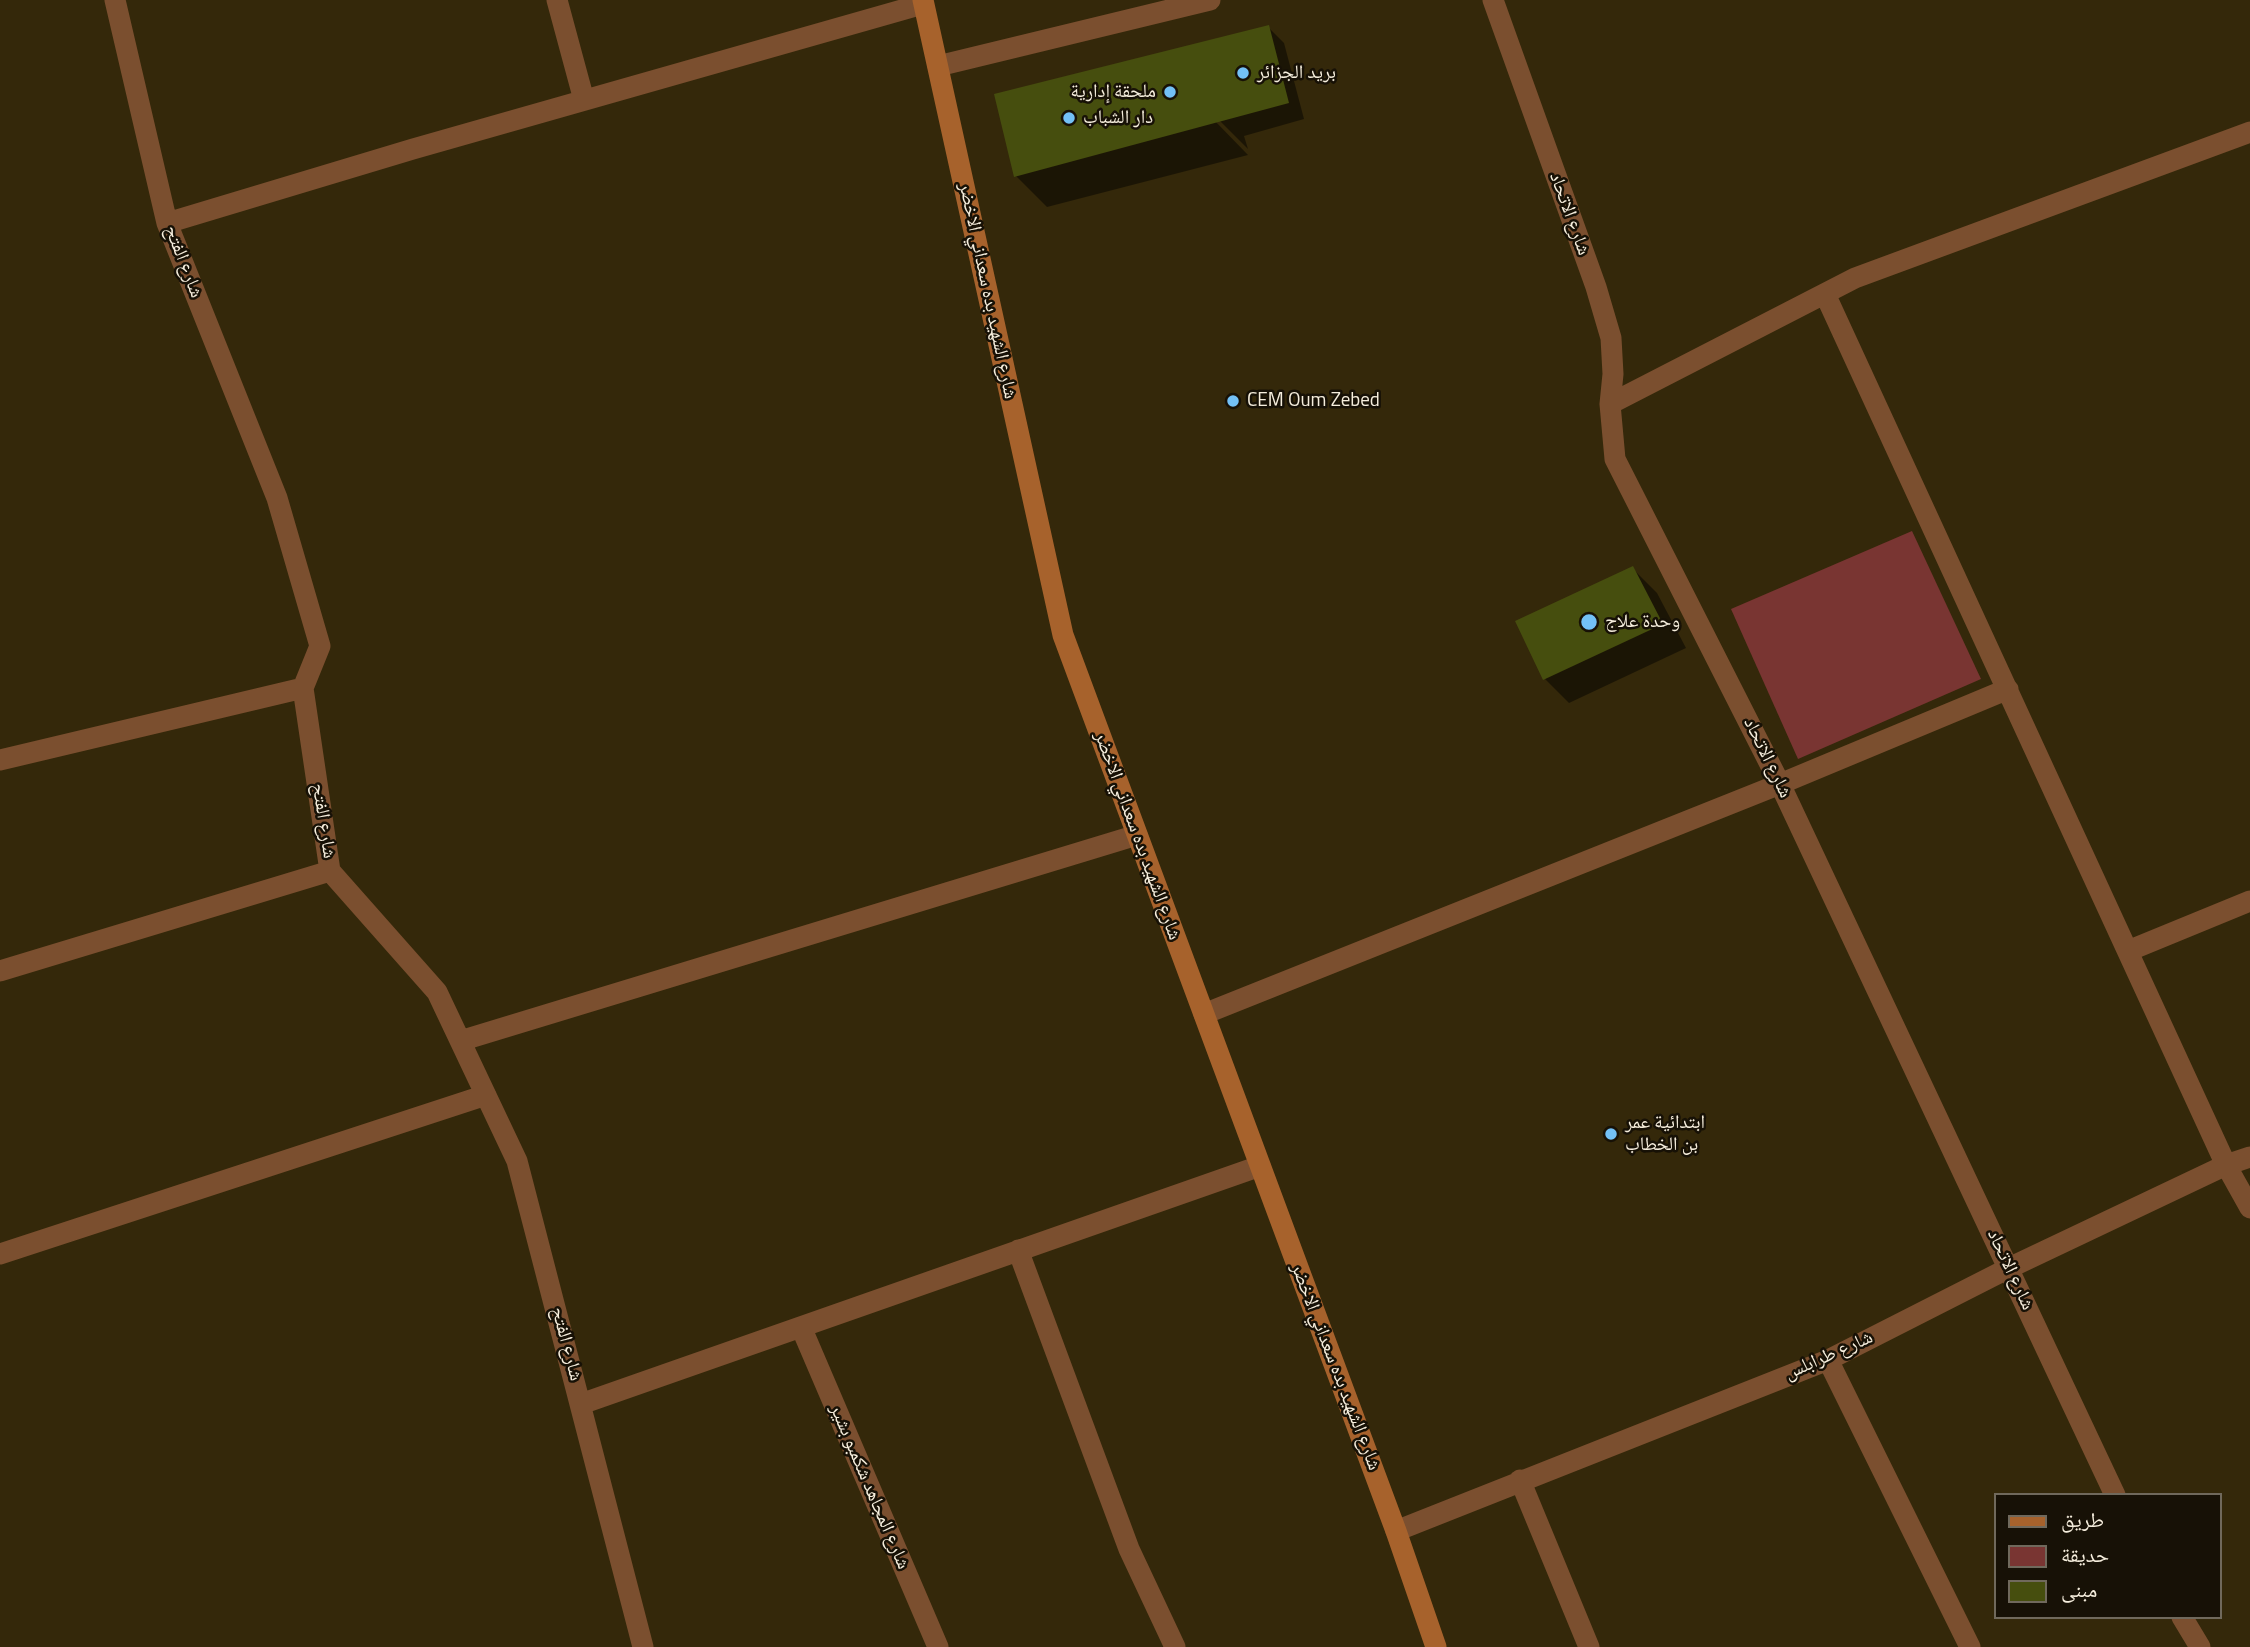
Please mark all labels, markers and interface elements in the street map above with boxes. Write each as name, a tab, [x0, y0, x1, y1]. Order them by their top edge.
place label: بريد الجزائر	[1257, 62, 1336, 84]
marker: بريد الجزائر	[1235, 65, 1251, 81]
place label: ملحقة إدارية	[1071, 81, 1156, 103]
marker: ملحقة إدارية	[1162, 84, 1178, 100]
place label: دار الشباب	[1083, 107, 1153, 129]
marker: دار الشباب	[1061, 110, 1077, 126]
street label: شارع الاتحاد	[1543, 169, 1595, 259]
street label: شارع الشهيد بده سعداني الاخضر	[953, 181, 1021, 401]
street label: شارع الفتح	[159, 223, 207, 301]
place label: CEM Oum Zebed	[1247, 390, 1380, 412]
marker: CEM Oum Zebed	[1225, 393, 1241, 409]
place label: وحدة علاج	[1605, 611, 1680, 633]
marker: وحدة علاج	[1579, 612, 1599, 632]
street label: شارع الاتحاد	[1738, 714, 1796, 802]
street label: شارع الشهيد بده سعداني الاخضر	[1089, 729, 1185, 943]
street label: شارع الفتح	[306, 782, 340, 860]
place label: ابتدائية عمر بن الخطاب	[1625, 1112, 1705, 1156]
marker: ابتدائية عمر بن الخطاب	[1603, 1126, 1619, 1142]
street label: شارع الاتحاد	[1981, 1226, 2039, 1314]
street label: شارع الشهيد بده سعداني الاخضر	[1285, 1260, 1385, 1474]
street label: شارع الفتح	[545, 1304, 587, 1384]
street label: شارع طرابلس	[1781, 1326, 1877, 1386]
street label: شارع المجاهد شكمبو بشير	[824, 1401, 914, 1573]
legend	[1994, 1493, 2222, 1619]
text: طريق	[2061, 1503, 2104, 1535]
text: حديقة	[2061, 1538, 2109, 1570]
text: مبنى	[2061, 1573, 2097, 1605]

